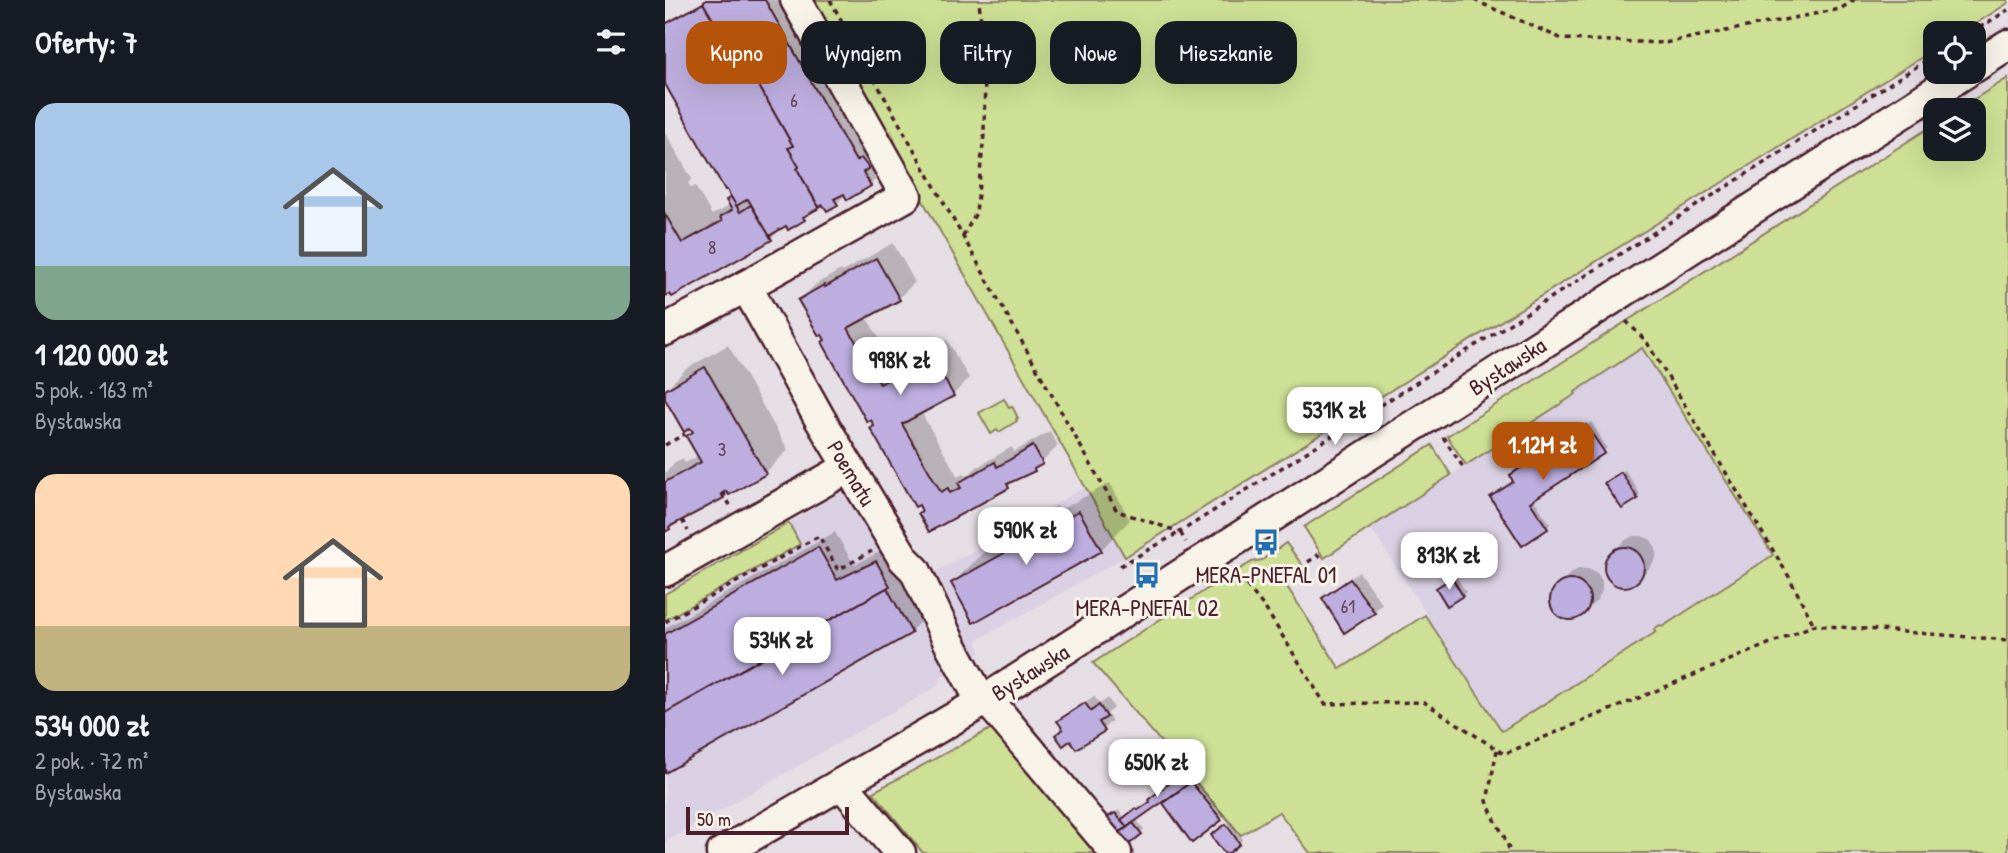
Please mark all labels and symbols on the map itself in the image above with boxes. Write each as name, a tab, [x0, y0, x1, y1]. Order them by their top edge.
house number: 6	[790, 87, 798, 113]
house number: 8	[708, 234, 716, 260]
street label: Bysławska	[1462, 330, 1552, 402]
pin: 998K zł	[835, 338, 965, 397]
pin: 531K zł	[1270, 388, 1400, 447]
pin: 1.12M zł	[1471, 422, 1615, 482]
street label: Poematu	[820, 434, 884, 512]
house number: 3	[718, 436, 726, 462]
pin: 590K zł	[961, 508, 1091, 567]
bus stop icon: MERA-PNEFAL 01	[1251, 527, 1281, 557]
pin: 813K zł	[1384, 532, 1514, 592]
place label: MERA-PNEFAL 01	[1196, 559, 1336, 590]
bus stop icon: MERA-PNEFAL 02	[1132, 560, 1162, 590]
place label: MERA-PNEFAL 02	[1075, 592, 1219, 623]
house number: 61	[1341, 593, 1355, 619]
pin: 534K zł	[717, 618, 847, 677]
street label: Bysławska	[985, 636, 1075, 708]
pin: 650K zł	[1092, 740, 1222, 799]
scale bar	[686, 804, 849, 836]

